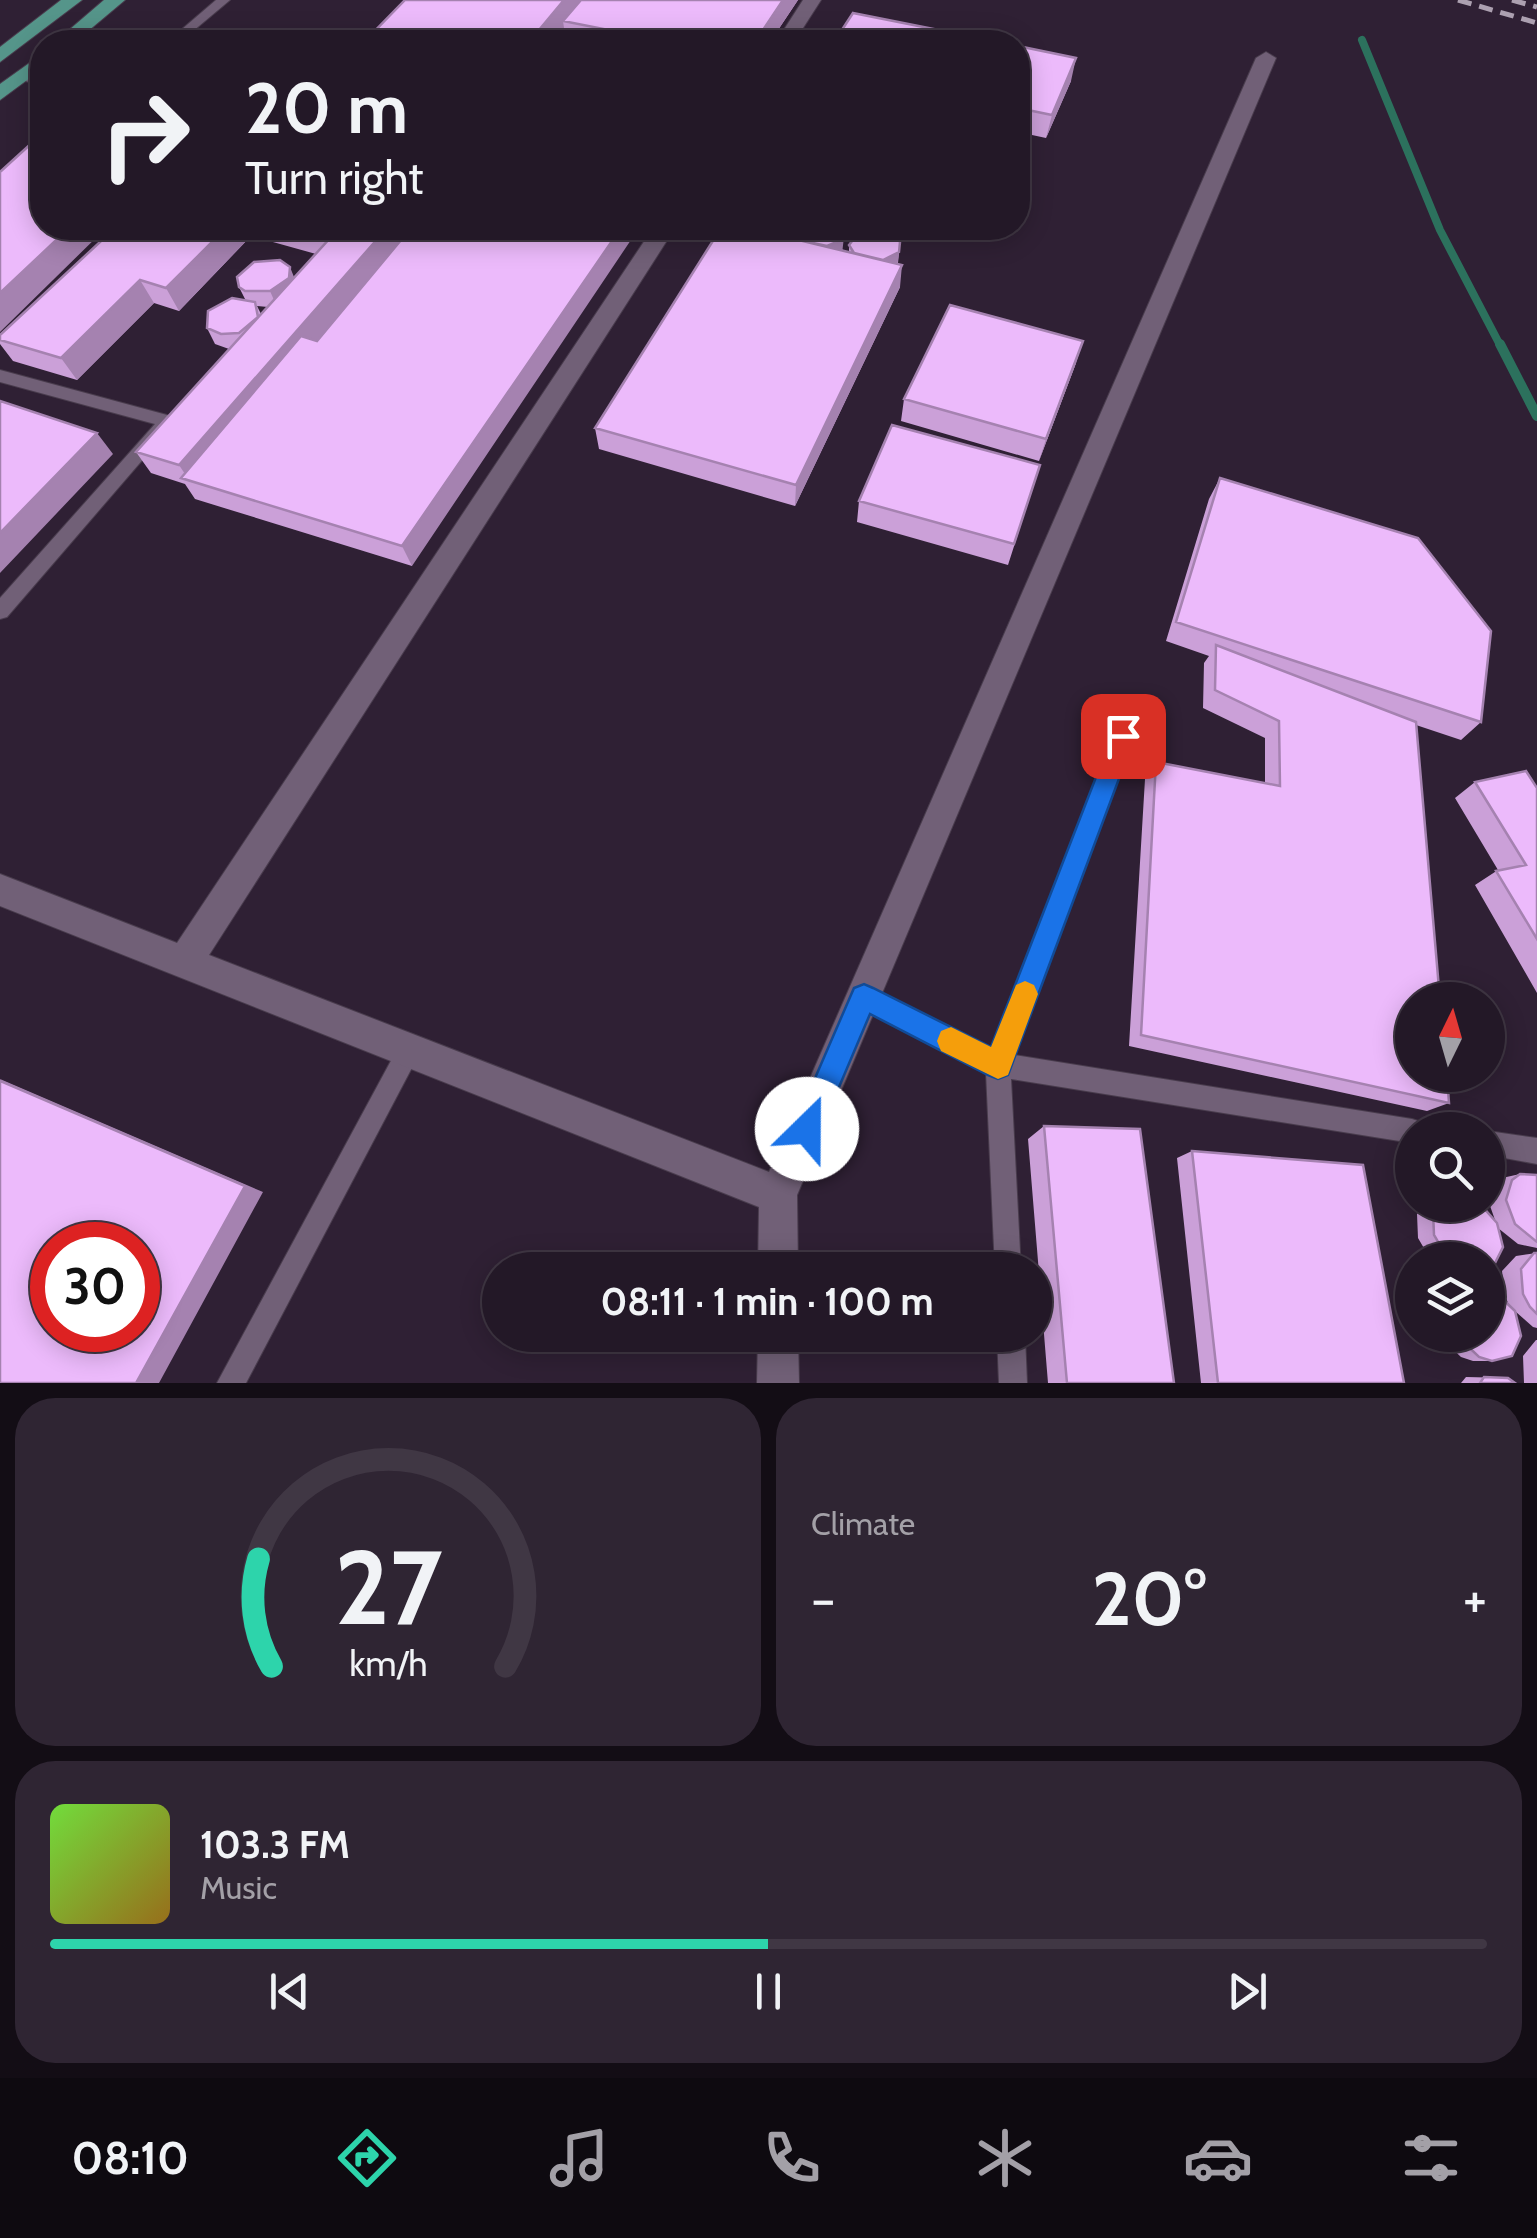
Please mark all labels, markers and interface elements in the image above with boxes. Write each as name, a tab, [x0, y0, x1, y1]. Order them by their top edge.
text: 20 m	[245, 65, 408, 151]
icon: right	[80, 70, 210, 200]
text: Turn right	[245, 151, 424, 205]
pin	[1081, 694, 1166, 779]
icon: arrive	[1096, 709, 1151, 764]
north arrow	[1395, 982, 1505, 1092]
map controls	[1395, 982, 1505, 1352]
position arrow	[755, 1077, 859, 1181]
button: search	[1395, 1112, 1505, 1222]
speed limit sign: 30	[30, 1222, 160, 1352]
button: layers	[1395, 1242, 1505, 1352]
text: 08:11 · 1 min · 100 m	[600, 1278, 934, 1325]
text: Climate	[811, 1504, 915, 1543]
text: 27	[334, 1524, 442, 1650]
text: 20°	[1092, 1553, 1206, 1644]
text: −	[811, 1565, 835, 1632]
text: +	[1463, 1565, 1487, 1632]
text: km/h	[349, 1642, 427, 1685]
text: 103.3 FM	[200, 1821, 350, 1868]
text: Music	[200, 1868, 277, 1907]
icon: previous	[262, 1964, 317, 2019]
icon: pause	[741, 1964, 796, 2019]
icon: next	[1220, 1964, 1275, 2019]
icon: directions	[332, 2123, 402, 2193]
icon: music	[544, 2123, 614, 2193]
icon: phone	[757, 2123, 827, 2193]
icon: climate	[970, 2123, 1040, 2193]
icon: car	[1183, 2123, 1253, 2193]
icon: filters	[1396, 2123, 1466, 2193]
text: 08:10	[71, 2131, 189, 2185]

